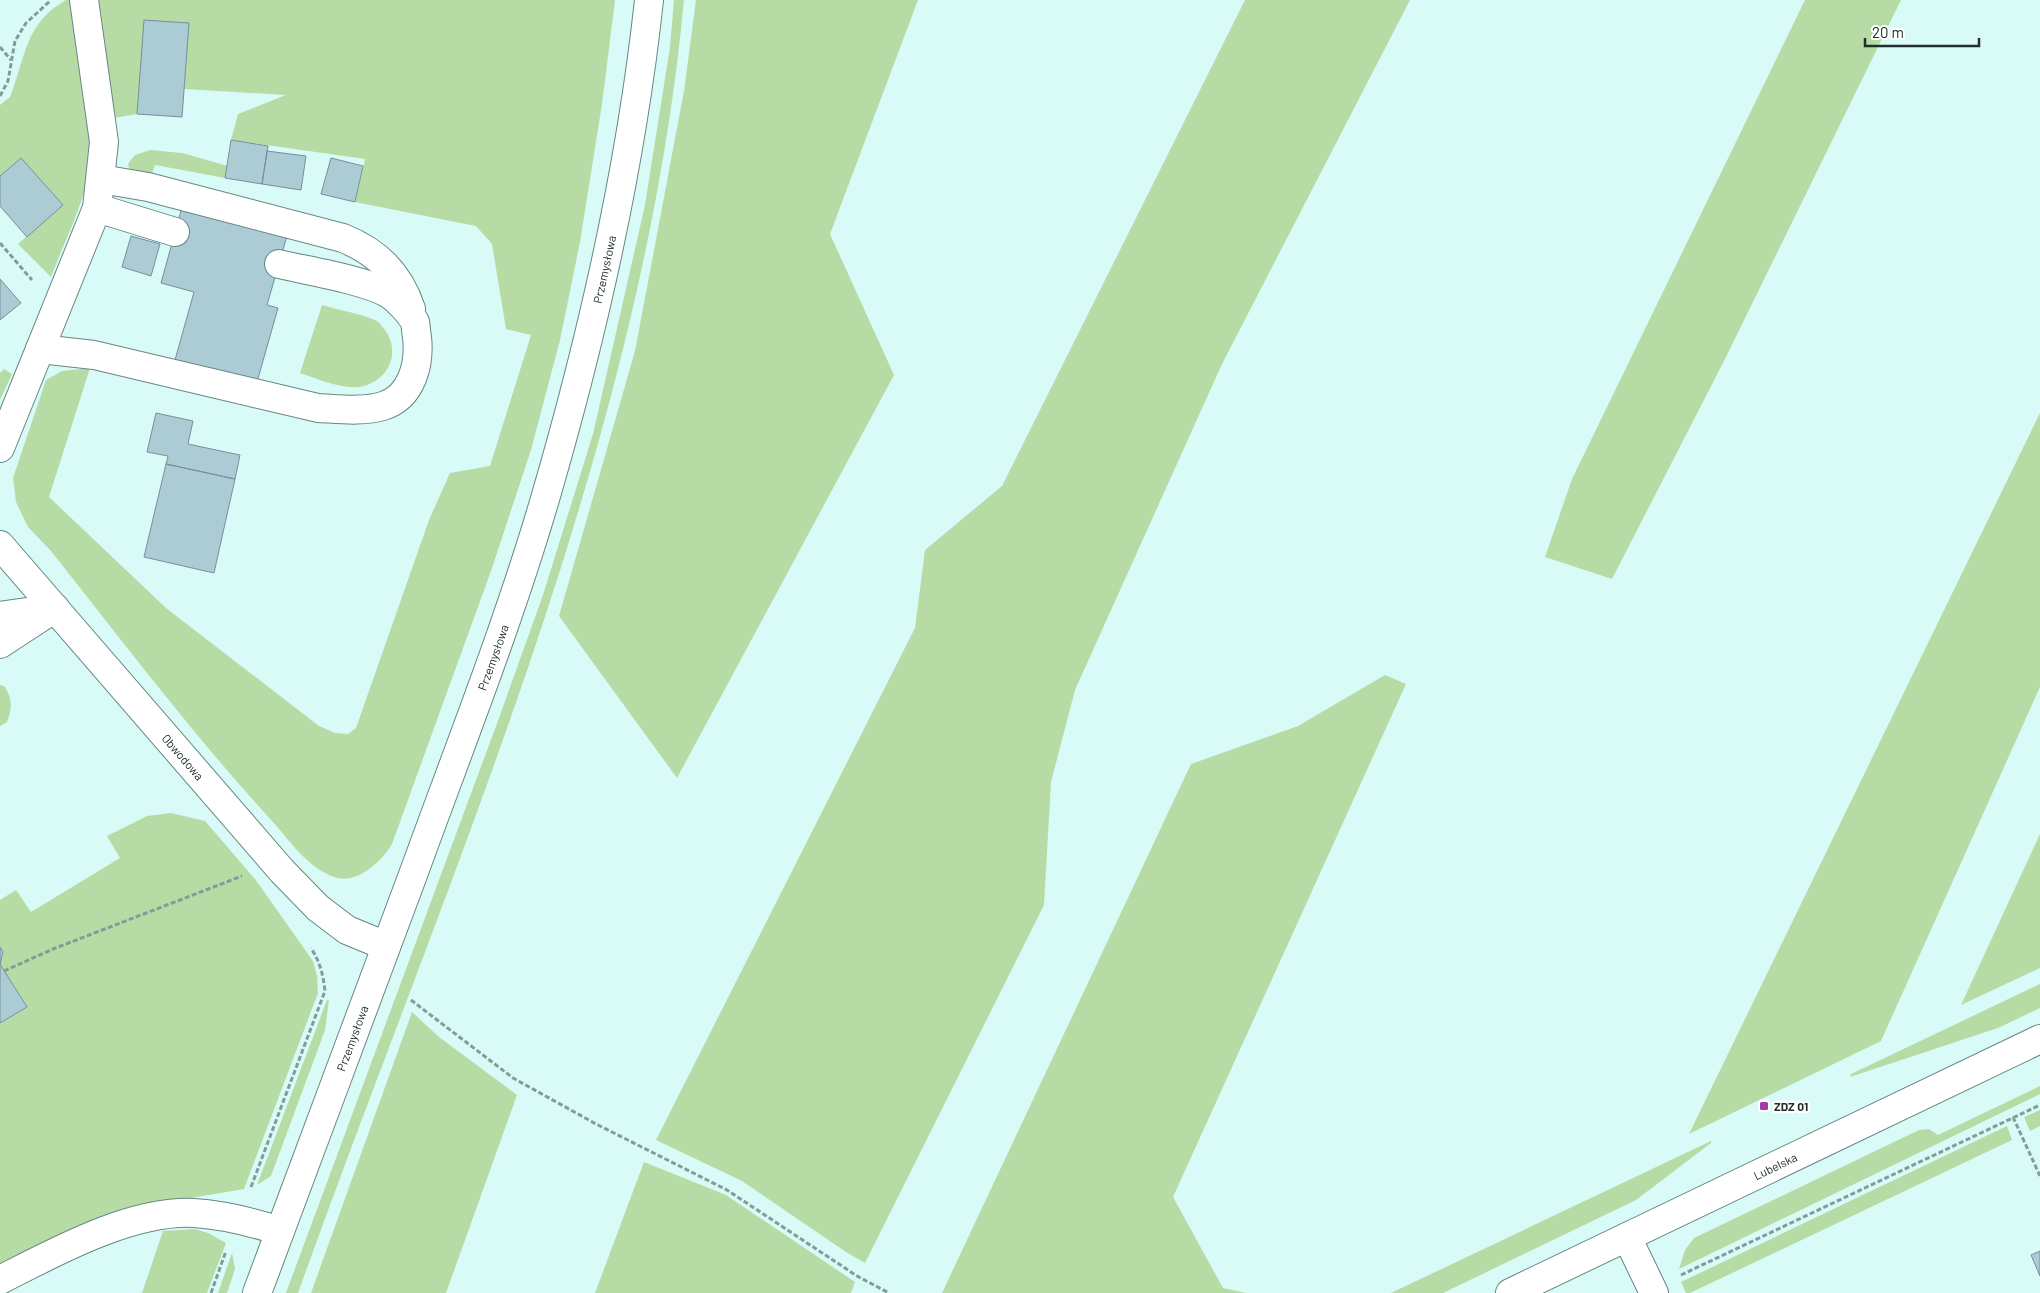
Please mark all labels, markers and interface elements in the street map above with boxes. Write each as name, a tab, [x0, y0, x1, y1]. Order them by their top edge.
scale bar	[1865, 15, 1979, 47]
text: 20 m	[1872, 23, 1904, 41]
street label: Przemysłowa	[590, 234, 618, 305]
street label: Przemysłowa	[475, 622, 511, 692]
street label: Obwodowa	[159, 731, 207, 783]
street label: Przemysłowa	[333, 1003, 371, 1073]
place label: ZDZ 01	[1774, 1099, 1808, 1113]
marker: ZDZ 01	[1758, 1100, 1770, 1112]
street label: Lubelska	[1751, 1150, 1799, 1182]

